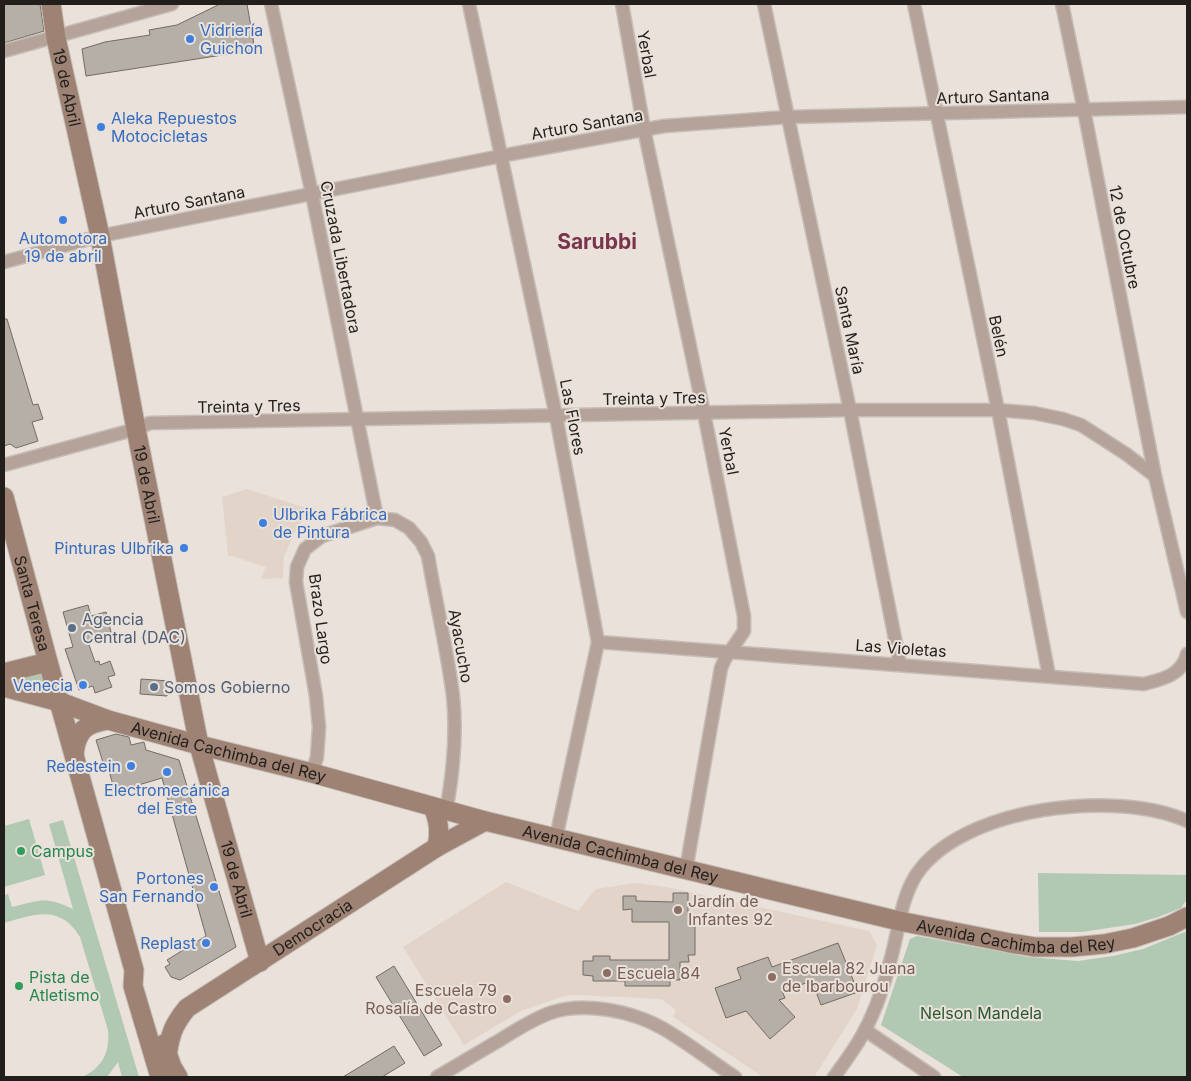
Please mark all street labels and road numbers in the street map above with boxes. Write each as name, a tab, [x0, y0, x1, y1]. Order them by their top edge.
street label: Yerbal	[633, 29, 661, 79]
street label: 19 de Abril	[49, 46, 85, 128]
street label: Arturo Santana	[936, 84, 1050, 108]
street label: Arturo Santana	[529, 104, 645, 144]
street label: Cruzada Libertadora	[316, 179, 366, 335]
street label: Arturo Santana	[131, 181, 247, 223]
street label: 12 de Octubre	[1105, 183, 1145, 291]
street label: Santa María	[831, 284, 869, 376]
street label: Belén	[985, 313, 1013, 359]
street label: Las Flores	[556, 377, 590, 457]
street label: Treinta y Tres	[602, 387, 706, 409]
street label: Treinta y Tres	[197, 395, 301, 417]
street label: Yerbal	[715, 426, 743, 476]
street label: 19 de Abril	[129, 443, 165, 525]
street label: Santa Teresa	[10, 553, 55, 653]
street label: Brazo Largo	[305, 572, 337, 666]
street label: Ayacucho	[445, 608, 477, 684]
street label: Las Violetas	[855, 635, 947, 661]
street label: Avenida Cachimba del Rey	[129, 717, 329, 786]
street label: Avenida Cachimba del Rey	[521, 820, 720, 887]
street label: 19 de Abril	[216, 838, 257, 920]
street label: Democracia	[269, 894, 356, 960]
street label: Avenida Cachimba del Rey	[915, 915, 1117, 957]

